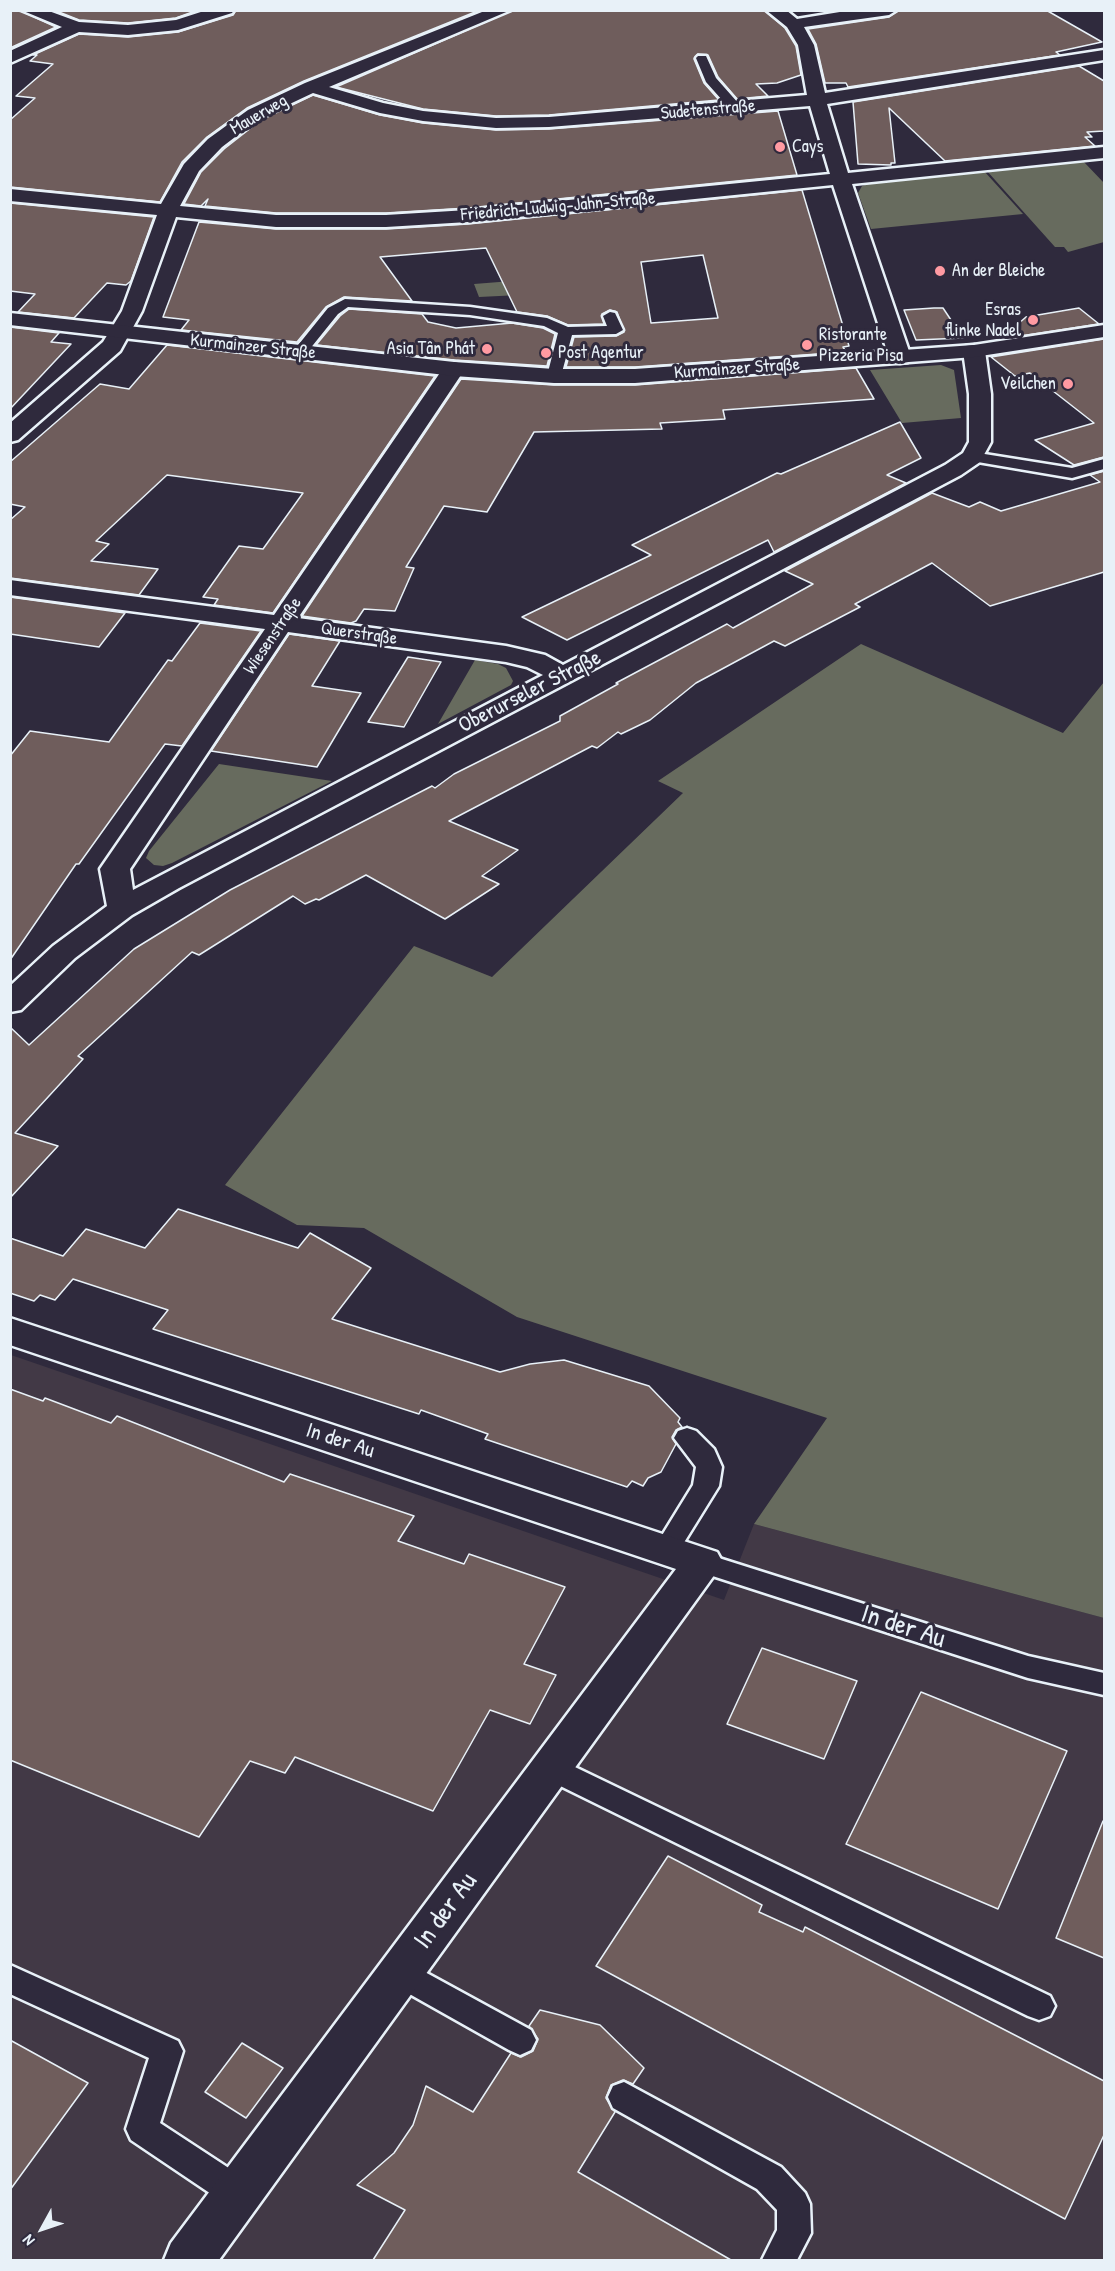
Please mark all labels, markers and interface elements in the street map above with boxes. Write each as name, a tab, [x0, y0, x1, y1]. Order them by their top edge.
street label: Mauerweg	[227, 90, 291, 140]
street label: Sudetenstraße	[660, 95, 756, 125]
place label: Cays	[792, 136, 823, 158]
marker: Cays	[773, 140, 787, 154]
street label: Friedrich-Ludwig-Jahn-Straße	[460, 188, 656, 226]
place label: An der Bleiche	[952, 260, 1045, 282]
marker: An der Bleiche	[933, 264, 947, 278]
place label: Esras flinke Nadel	[945, 299, 1021, 342]
marker: Esras flinke Nadel	[1026, 313, 1040, 327]
place label: Ristorante Pizzeria Pisa	[819, 324, 903, 366]
street label: Kurmainzer Straße	[189, 330, 317, 364]
place label: Asia Tân Phát	[387, 338, 475, 360]
marker: Ristorante Pizzeria Pisa	[800, 338, 814, 352]
marker: Asia Tân Phát	[480, 342, 494, 356]
place label: Post Agentur	[558, 342, 644, 364]
marker: Post Agentur	[539, 346, 553, 360]
street label: Kurmainzer Straße	[673, 354, 801, 384]
place label: Veilchen	[1000, 373, 1056, 395]
marker: Veilchen	[1061, 377, 1075, 391]
street label: Wiesenstraße	[239, 593, 307, 679]
street label: Querstraße	[319, 618, 399, 650]
street label: Oberurseler Straße	[454, 645, 606, 739]
street label: In der Au	[302, 1418, 378, 1464]
street label: In der Au	[857, 1598, 949, 1656]
street label: In der Au	[407, 1866, 485, 1956]
north arrow	[12, 2199, 72, 2259]
text: N	[17, 2230, 39, 2251]

